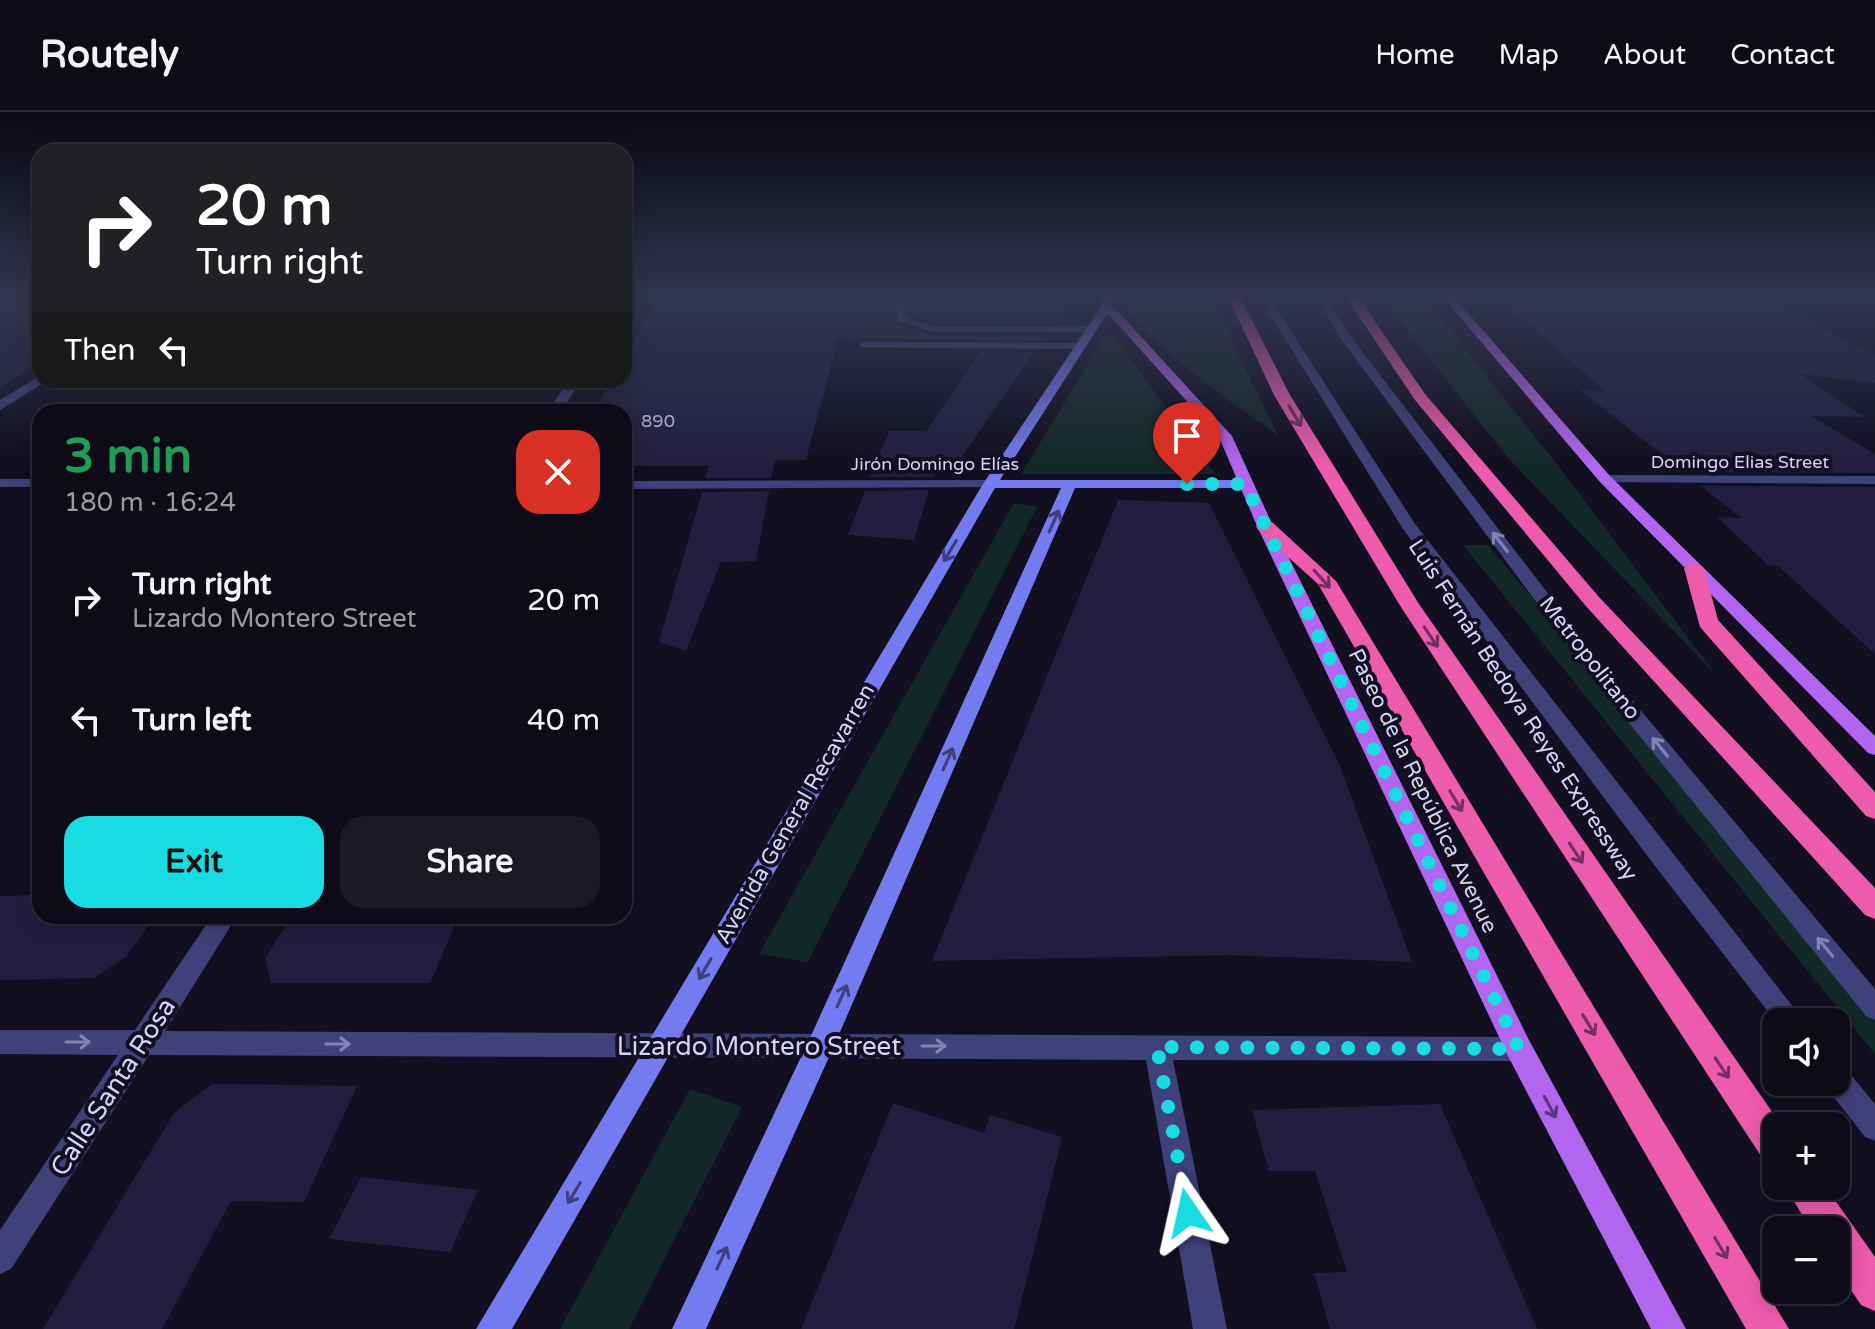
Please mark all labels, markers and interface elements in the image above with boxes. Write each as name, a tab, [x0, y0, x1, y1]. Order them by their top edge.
text: Routely	[40, 32, 179, 78]
text: Home	[1375, 38, 1455, 72]
text: Map	[1499, 38, 1559, 72]
text: About	[1603, 38, 1686, 72]
text: Contact	[1730, 38, 1835, 72]
text: 20 m	[196, 173, 332, 240]
icon: right	[64, 176, 168, 280]
text: Turn right	[196, 241, 363, 284]
icon: left	[152, 328, 196, 372]
text: Then	[64, 332, 136, 369]
pin	[1153, 402, 1221, 484]
one-way arrow	[1287, 404, 1303, 427]
house number: 890	[641, 410, 675, 432]
icon: arrive	[1165, 414, 1209, 458]
text: 3 min	[64, 428, 192, 486]
button: close	[516, 430, 600, 514]
street label: Domingo Elias Street	[1651, 451, 1829, 473]
street label: Jirón Domingo Elías	[851, 453, 1019, 475]
text: 180 m · 16:24	[64, 487, 236, 518]
one-way arrow	[1047, 510, 1062, 534]
one-way arrow	[1492, 532, 1509, 553]
street label: Luis Fernán Bedoya Reyes Expressway	[1403, 535, 1643, 886]
one-way arrow	[942, 539, 958, 562]
text: Turn right	[132, 566, 272, 603]
one-way arrow	[1312, 569, 1331, 589]
icon: right	[64, 578, 108, 622]
text: 20 m	[527, 582, 600, 619]
street label: Metropolitano	[1534, 591, 1646, 725]
text: Lizardo Montero Street	[132, 603, 417, 634]
one-way arrow	[1423, 626, 1440, 648]
street label: Paseo de la República Avenue	[1343, 645, 1503, 937]
street label: Avenida General Recavarren	[710, 679, 880, 949]
icon: left	[64, 698, 108, 742]
text: Turn left	[132, 702, 251, 739]
text: 40 m	[527, 702, 600, 739]
one-way arrow	[1651, 737, 1669, 758]
one-way arrow	[941, 747, 956, 771]
one-way arrow	[1448, 789, 1464, 812]
button: Exit	[64, 816, 324, 908]
button: Share	[340, 816, 600, 908]
one-way arrow	[1568, 842, 1584, 864]
one-way arrow	[1817, 937, 1835, 958]
one-way arrow	[697, 956, 712, 980]
one-way arrow	[836, 985, 851, 1009]
street label: Calle Santa Rosa	[44, 992, 182, 1182]
map controls	[1762, 1008, 1850, 1304]
button: sound	[1762, 1008, 1850, 1096]
one-way arrow	[1581, 1013, 1597, 1036]
street label: Lizardo Montero Street	[617, 1031, 901, 1062]
one-way arrow	[64, 1034, 91, 1050]
one-way arrow	[324, 1036, 351, 1052]
one-way arrow	[920, 1038, 947, 1054]
one-way arrow	[1714, 1057, 1730, 1079]
one-way arrow	[1543, 1095, 1559, 1119]
button: +	[1762, 1112, 1850, 1200]
position arrow	[1146, 1171, 1230, 1255]
one-way arrow	[566, 1181, 582, 1204]
button: −	[1762, 1216, 1850, 1304]
one-way arrow	[1714, 1236, 1729, 1260]
one-way arrow	[715, 1246, 730, 1270]

